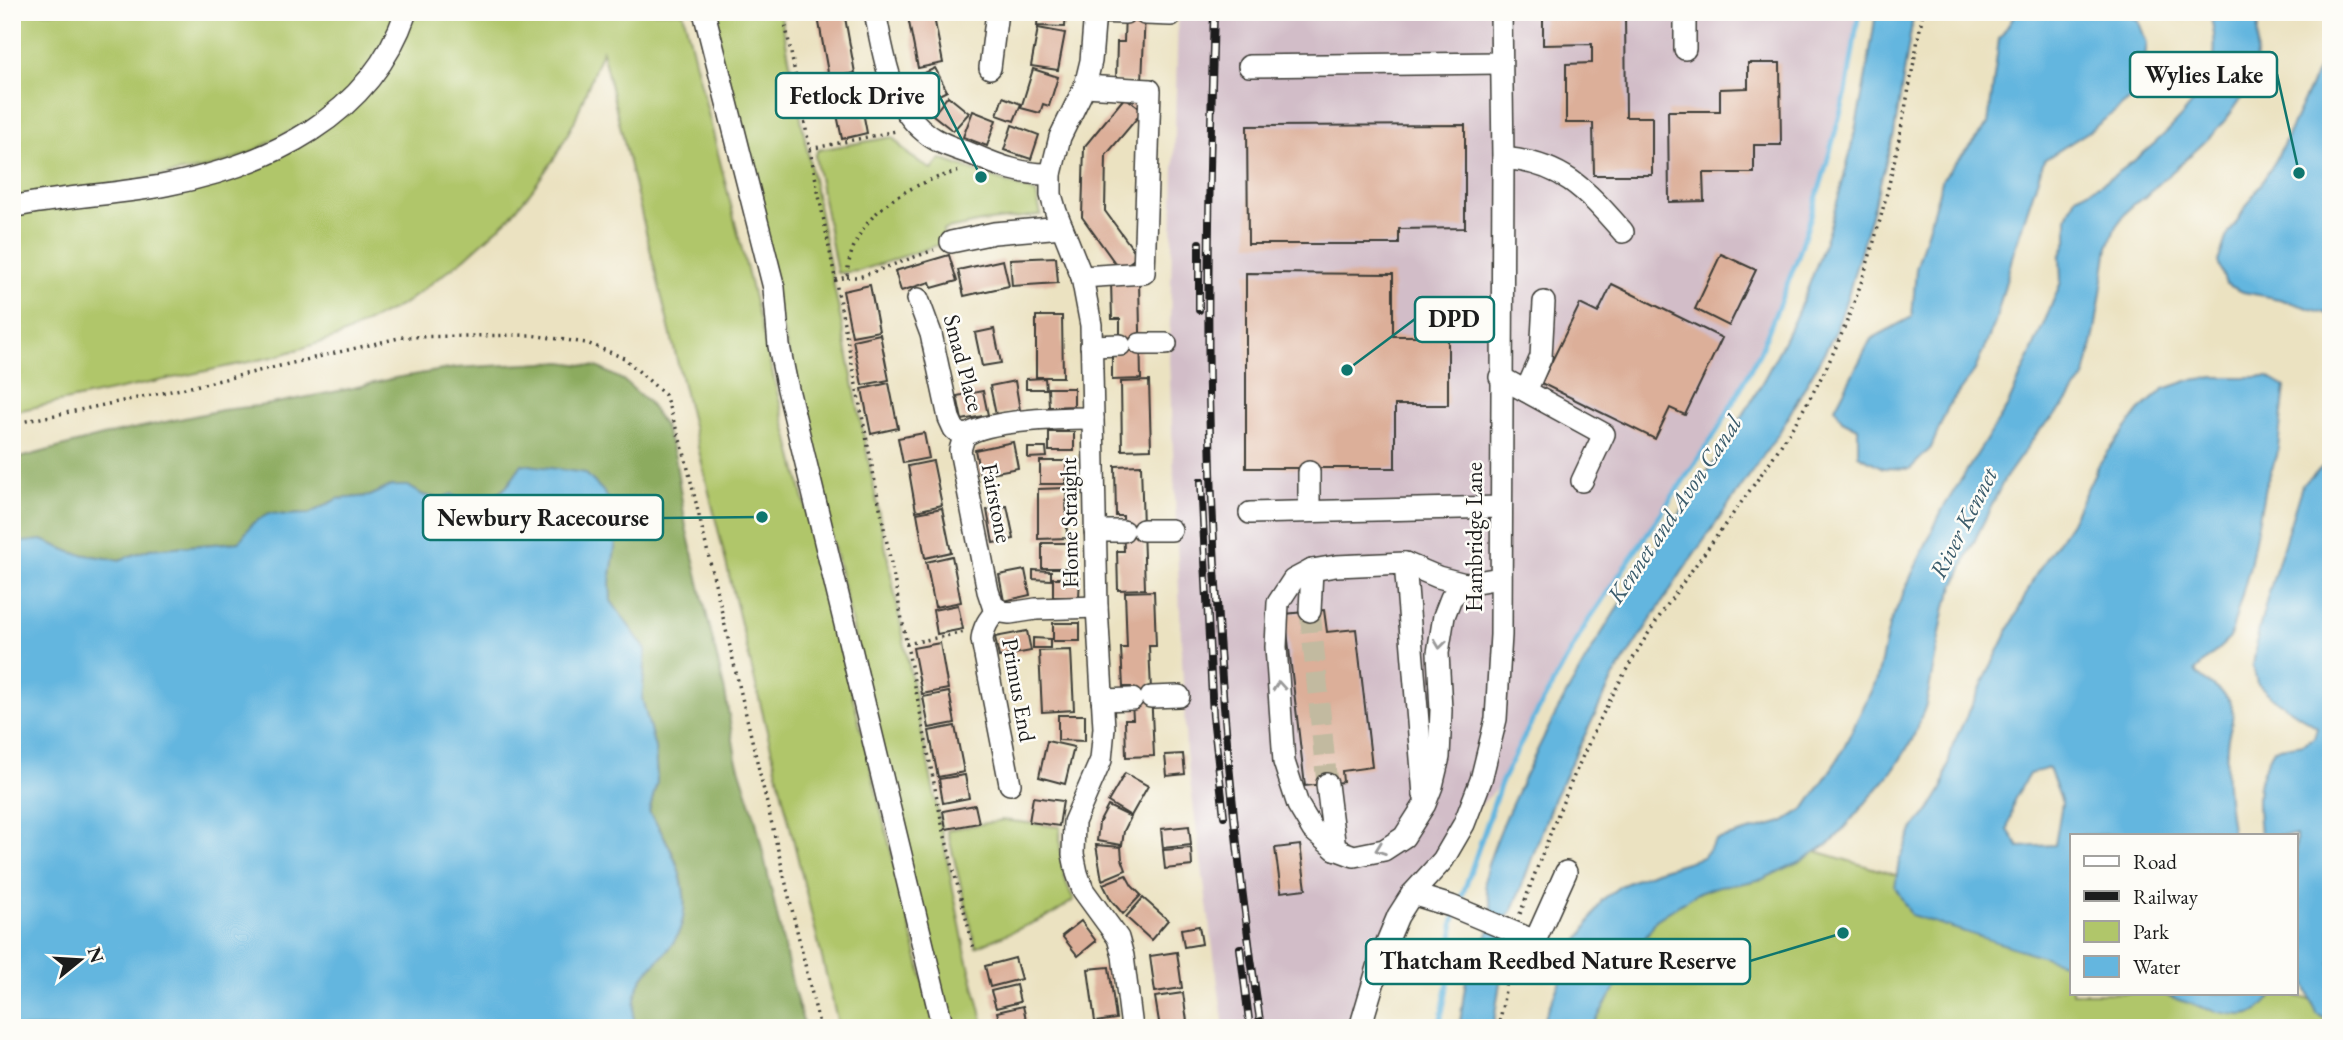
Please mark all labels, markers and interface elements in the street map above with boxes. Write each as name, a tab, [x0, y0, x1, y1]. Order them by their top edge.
callout: Wylies Lake	[2130, 52, 2277, 97]
text: Wylies Lake	[2145, 59, 2263, 91]
callout: Fetlock Drive	[776, 73, 939, 118]
text: Fetlock Drive	[790, 80, 924, 111]
callout: DPD	[1415, 297, 1494, 342]
text: DPD	[1428, 303, 1480, 334]
street label: Smad Place	[937, 311, 991, 415]
water label: Kennet and Avon Canal	[1599, 408, 1749, 610]
street label: Home Straight	[1053, 456, 1085, 589]
street label: Fairstone	[975, 461, 1019, 546]
water label: River Kennet	[1922, 461, 2005, 584]
street label: Hambridge Lane	[1459, 462, 1489, 612]
callout: Newbury Racecourse	[423, 495, 663, 540]
text: Newbury Racecourse	[437, 502, 649, 534]
street label: Primus End	[995, 636, 1043, 745]
one-way arrow	[1432, 638, 1447, 650]
one-way arrow	[1272, 680, 1287, 691]
legend	[2070, 834, 2298, 995]
one-way arrow	[1375, 841, 1387, 855]
text: Road	[2133, 848, 2177, 875]
text: Railway	[2133, 883, 2199, 910]
text: Park	[2133, 918, 2170, 945]
north arrow	[46, 925, 116, 995]
callout: Thatcham Reedbed Nature Reserve	[1366, 939, 1750, 984]
text: N	[81, 944, 110, 967]
text: Thatcham Reedbed Nature Reserve	[1380, 945, 1736, 976]
text: Water	[2133, 953, 2180, 980]

